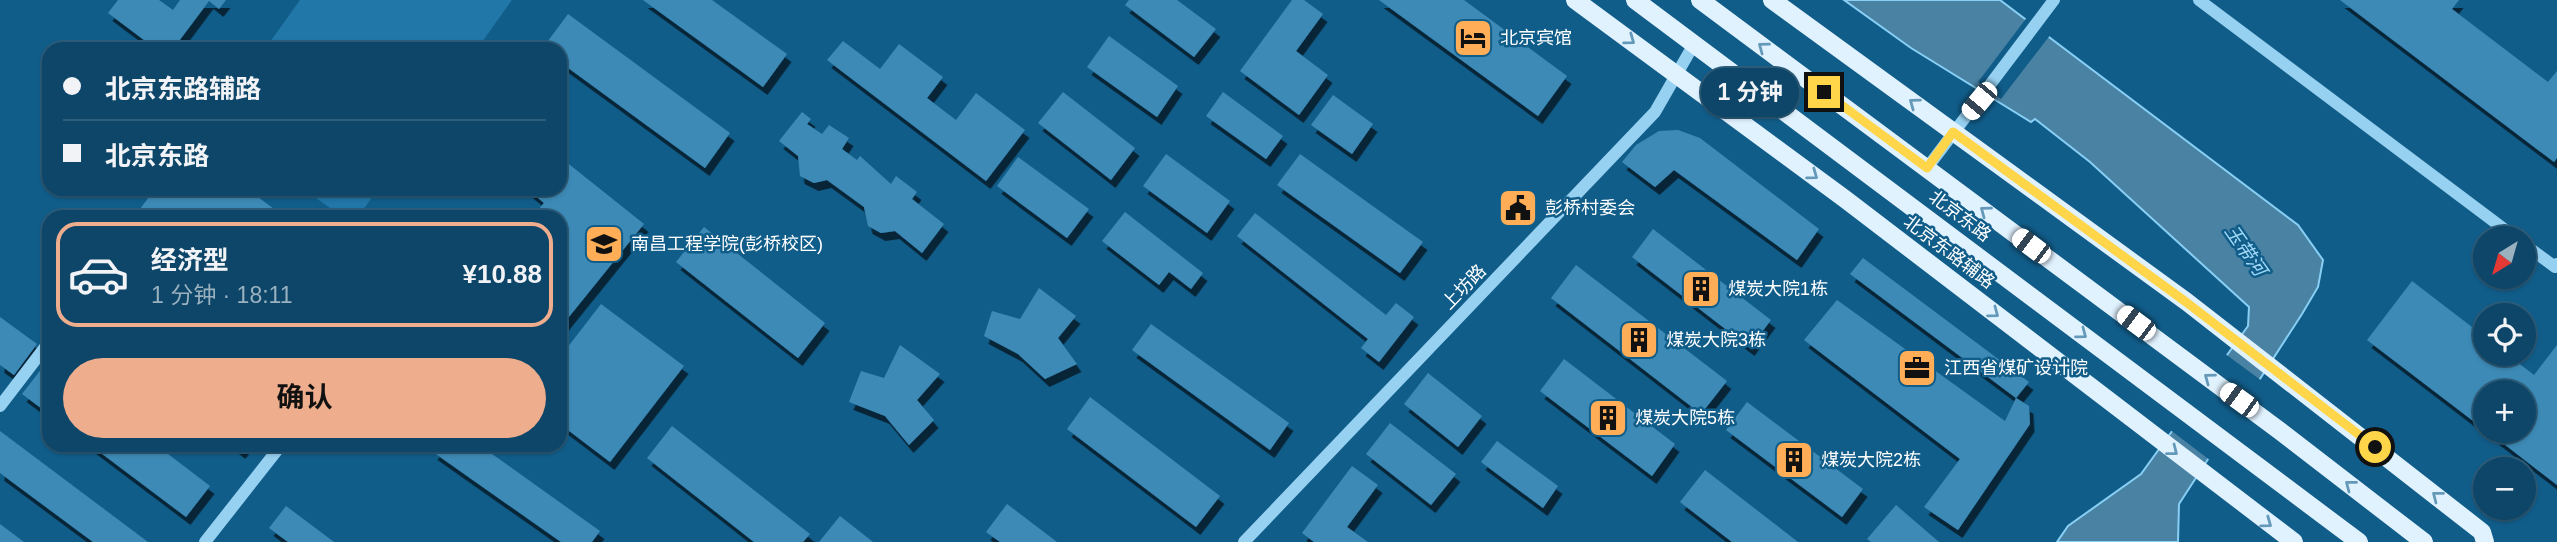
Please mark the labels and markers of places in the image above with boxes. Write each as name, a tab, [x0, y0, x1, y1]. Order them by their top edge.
hotel icon: 北京宾馆	[1452, 17, 1494, 59]
place label: 北京宾馆	[1500, 28, 1572, 48]
public building icon: 彭桥村委会	[1497, 187, 1539, 229]
place label: 彭桥村委会	[1545, 198, 1635, 218]
school or university icon: 南昌工程学院(彭桥校区)	[583, 223, 625, 265]
place label: 南昌工程学院(彭桥校区)	[631, 234, 823, 254]
building icon: 煤炭大院1栋	[1680, 268, 1722, 310]
place label: 煤炭大院1栋	[1728, 279, 1828, 299]
building icon: 煤炭大院3栋	[1618, 319, 1660, 361]
place label: 煤炭大院3栋	[1666, 330, 1766, 350]
office icon: 江西省煤矿设计院	[1896, 347, 1938, 389]
place label: 江西省煤矿设计院	[1944, 358, 2088, 378]
building icon: 煤炭大院5栋	[1587, 397, 1629, 439]
place label: 煤炭大院5栋	[1635, 408, 1735, 428]
building icon: 煤炭大院2栋	[1773, 439, 1815, 481]
place label: 煤炭大院2栋	[1821, 450, 1921, 470]

